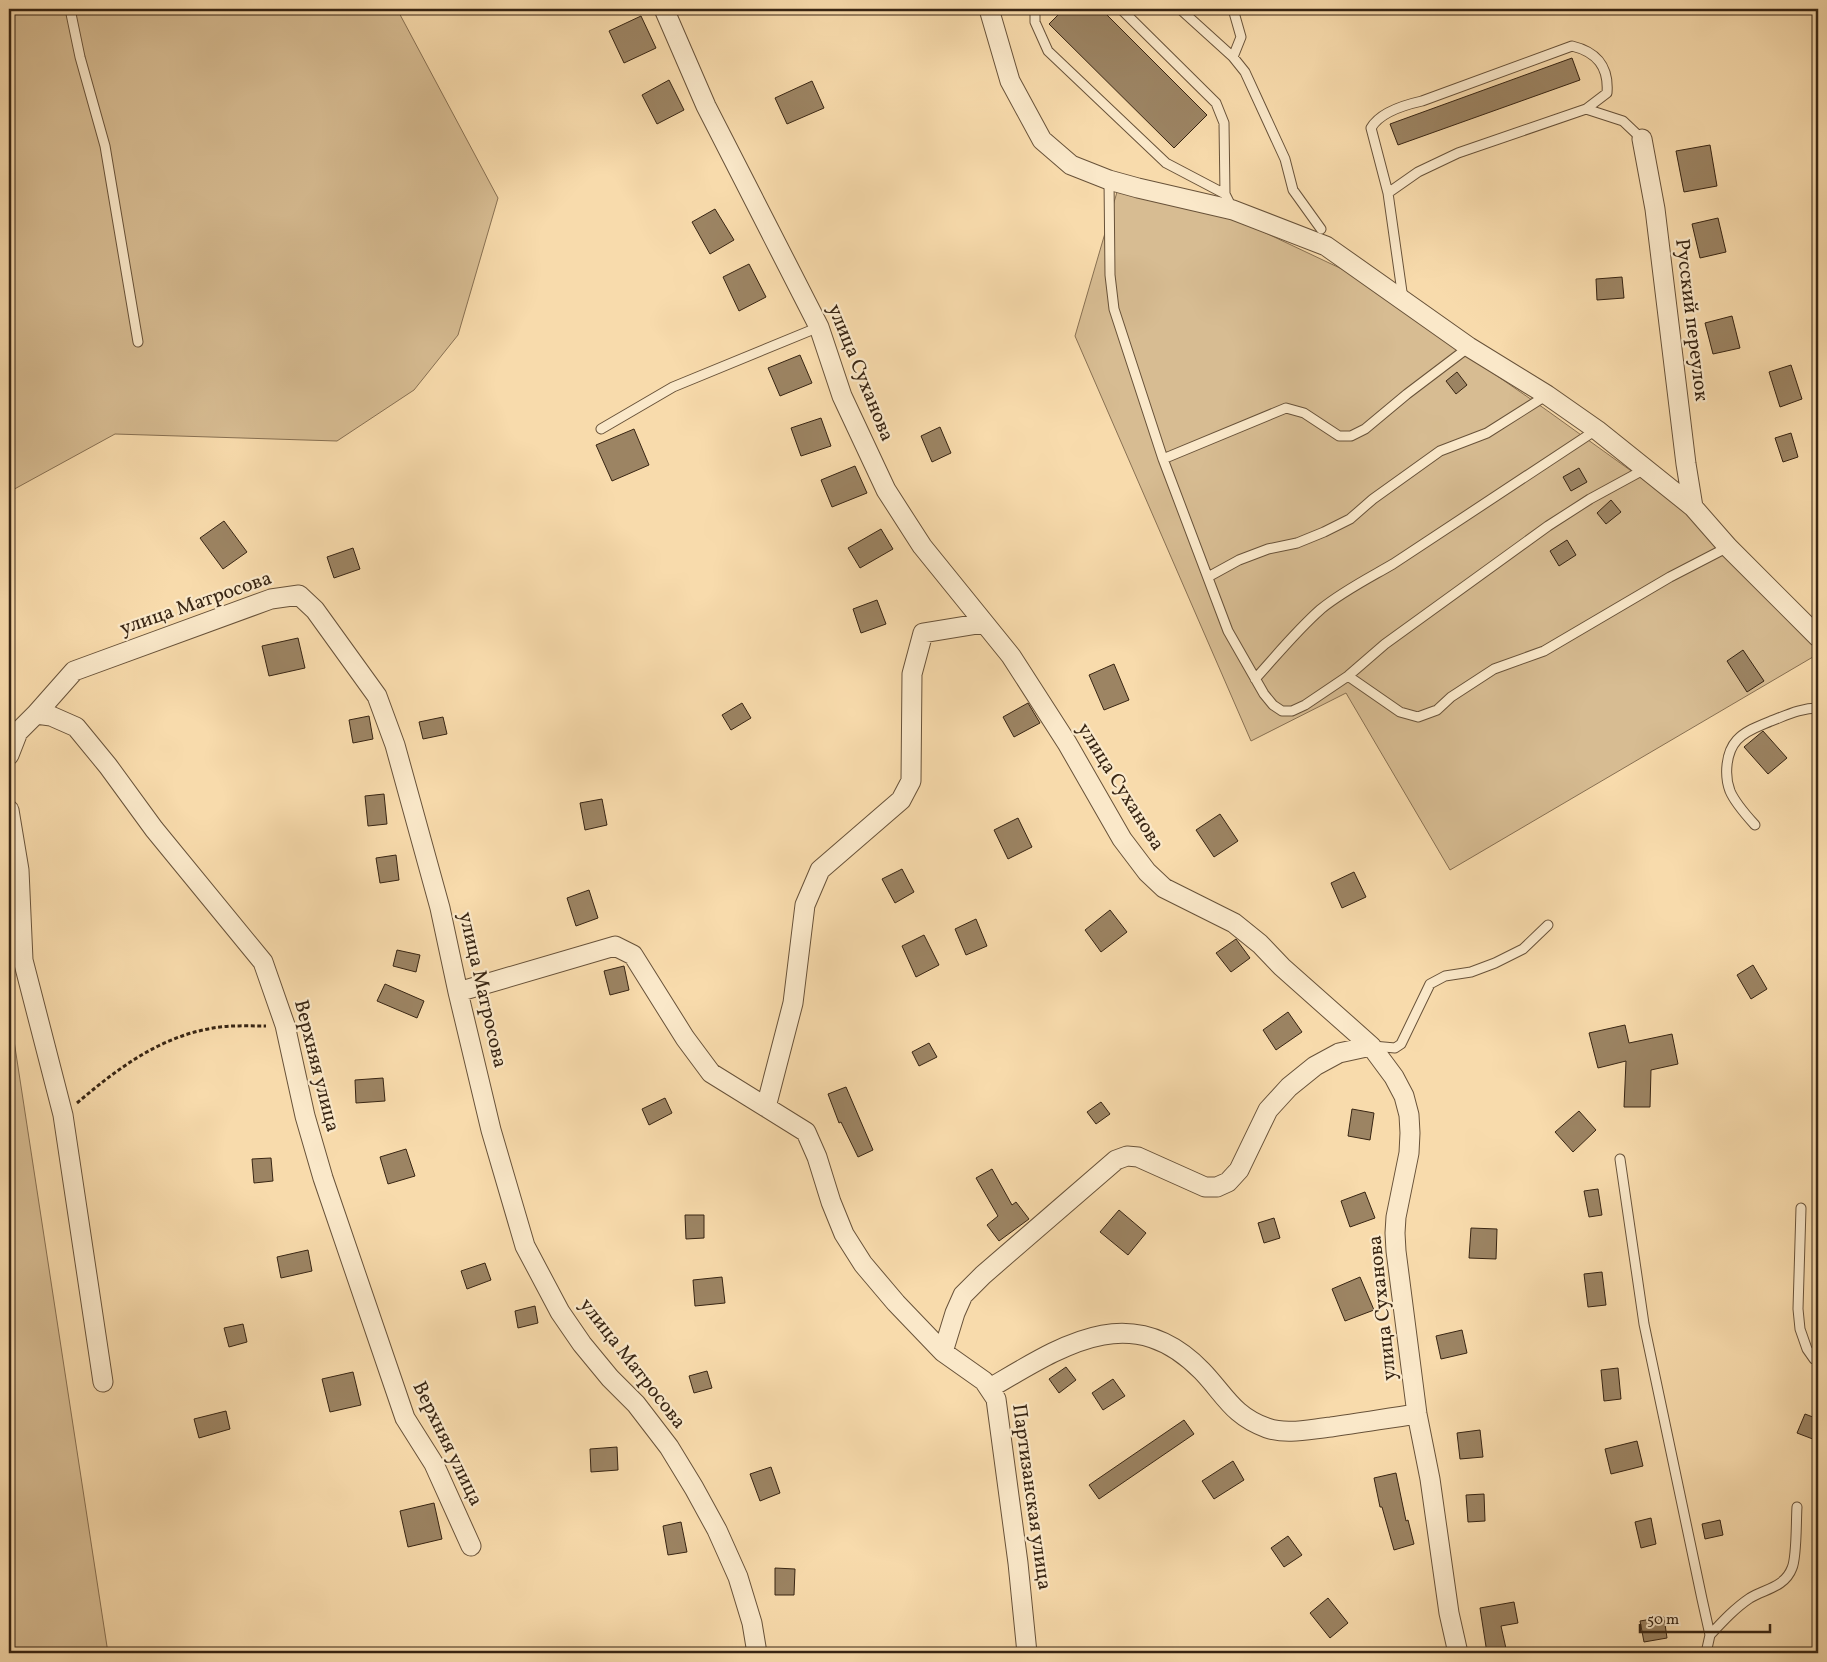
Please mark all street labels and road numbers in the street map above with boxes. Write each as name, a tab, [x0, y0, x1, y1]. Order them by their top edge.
street label: Русский переулок	[1667, 237, 1715, 403]
street label: улица Суханова	[820, 300, 900, 446]
street label: улица Матросова	[116, 565, 276, 643]
street label: улица Суханова	[1069, 718, 1171, 856]
street label: улица Матросова	[450, 909, 514, 1071]
street label: Верхняя улица	[286, 997, 346, 1135]
street label: улица Суханова	[1361, 1234, 1405, 1382]
street label: улица Матросова	[572, 1293, 692, 1435]
street label: Верхняя улица	[405, 1377, 489, 1511]
street label: Партизанская улица	[1004, 1402, 1058, 1592]

